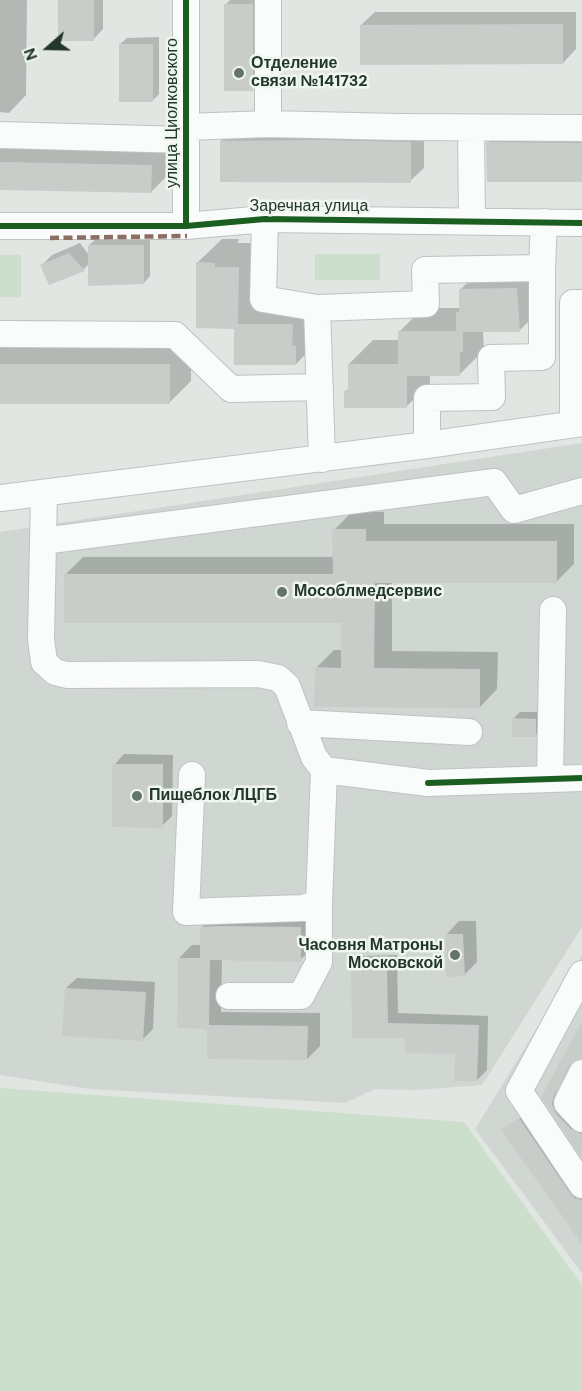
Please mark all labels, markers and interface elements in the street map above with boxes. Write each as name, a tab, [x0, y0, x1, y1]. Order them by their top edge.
north arrow	[18, 18, 78, 78]
street label: улица Циолковского	[163, 38, 183, 188]
text: N	[19, 45, 42, 63]
place label: Отделение связи №141732	[251, 54, 368, 92]
marker: Отделение связи №141732	[232, 66, 246, 80]
street label: Заречная улица	[250, 197, 368, 217]
place label: Мособлмедсервис	[294, 582, 442, 602]
marker: Мособлмедсервис	[275, 585, 289, 599]
place label: Пищеблок ЛЦГБ	[149, 786, 277, 806]
marker: Пищеблок ЛЦГБ	[130, 789, 144, 803]
place label: Часовня Матроны Московской	[298, 936, 443, 974]
marker: Часовня Матроны Московской	[448, 948, 462, 962]

